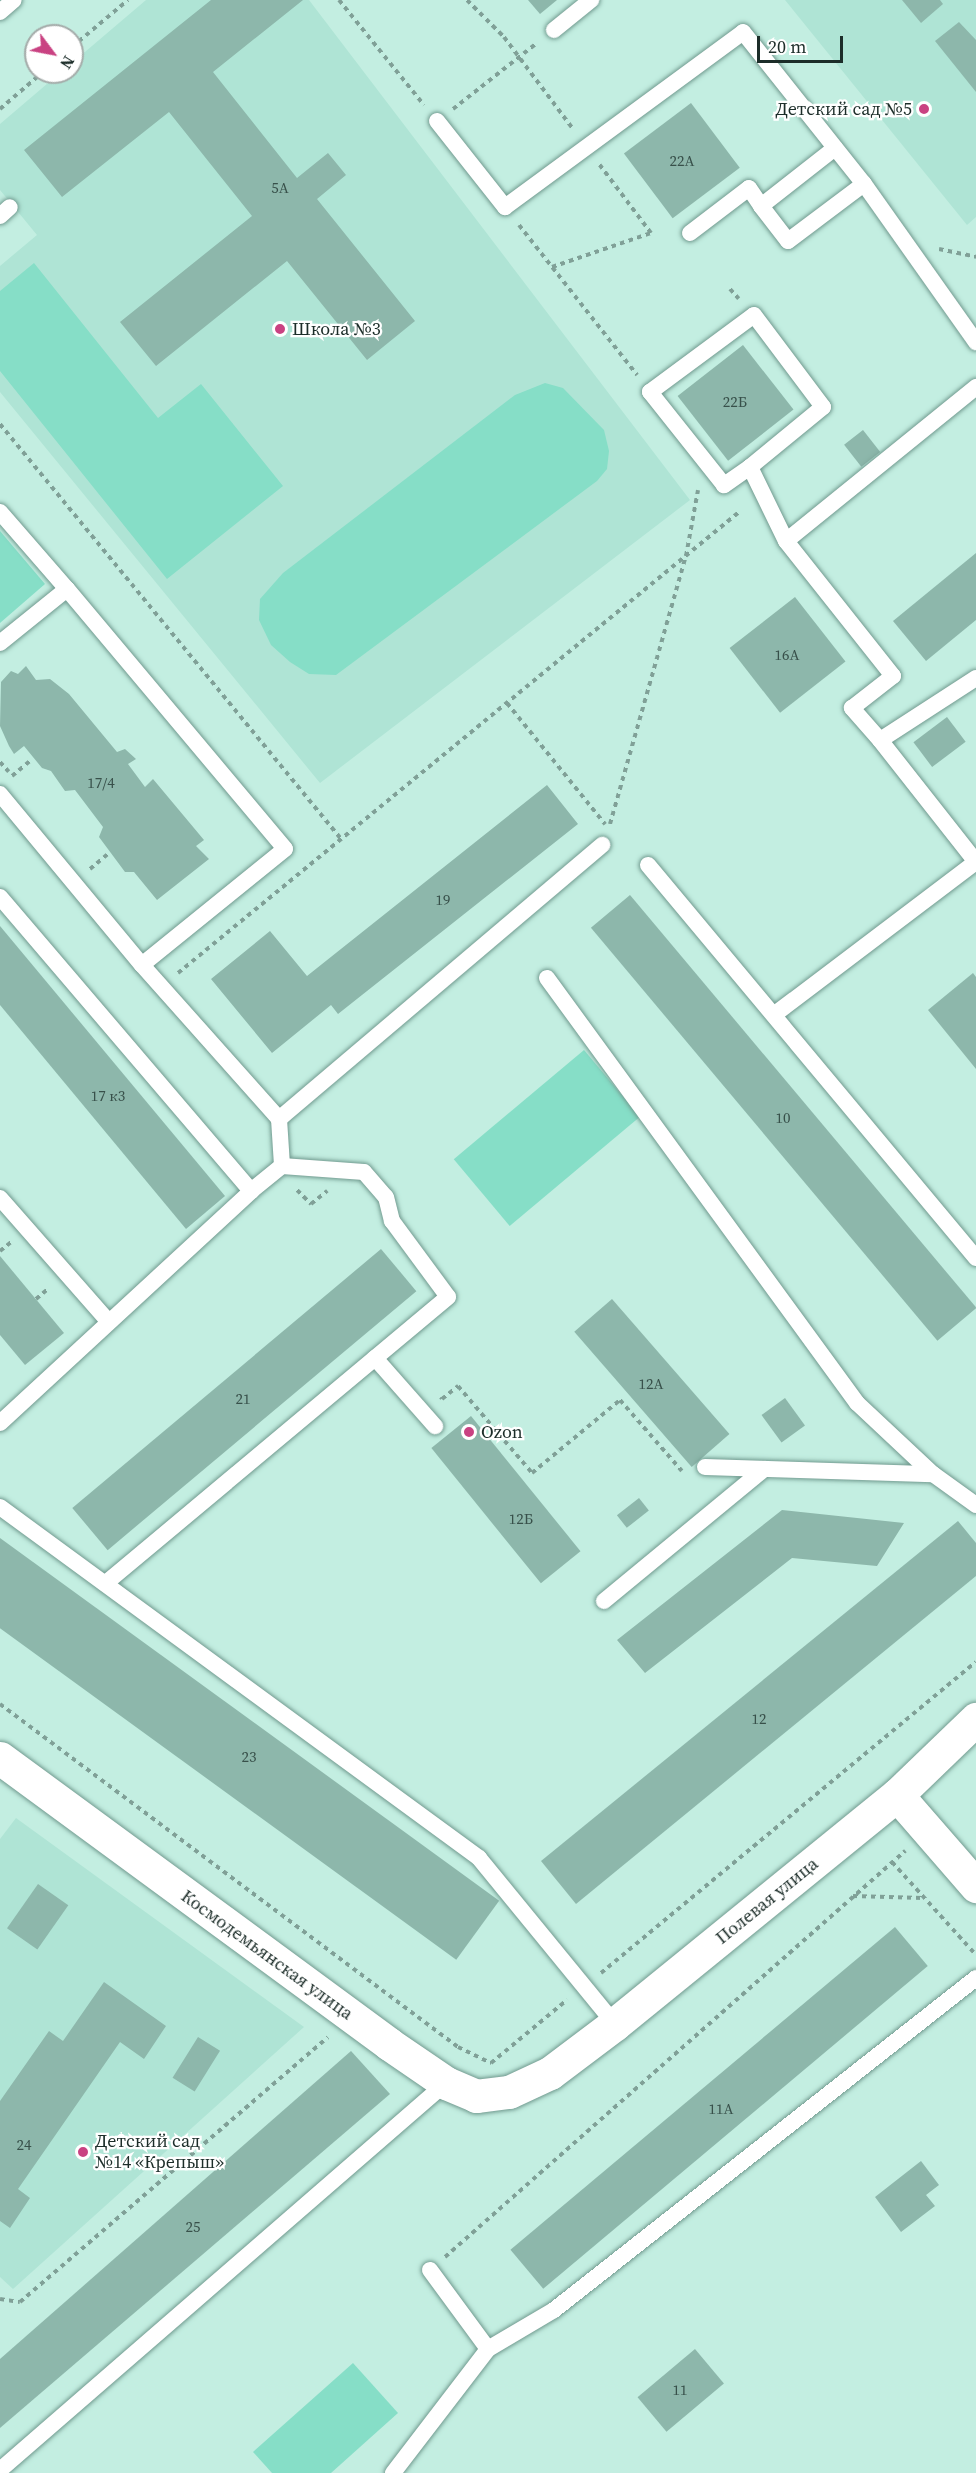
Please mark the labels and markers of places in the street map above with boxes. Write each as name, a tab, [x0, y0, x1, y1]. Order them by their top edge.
place label: Детский сад №5	[775, 98, 912, 120]
marker: Детский сад №5	[917, 102, 931, 116]
place label: Школа №3	[292, 318, 381, 340]
marker: Школа №3	[273, 322, 287, 336]
place label: Ozon	[481, 1421, 523, 1443]
marker: Ozon	[462, 1425, 476, 1439]
place label: Детский сад №14 «Крепыш»	[95, 2131, 224, 2174]
marker: Детский сад №14 «Крепыш»	[76, 2145, 90, 2159]

